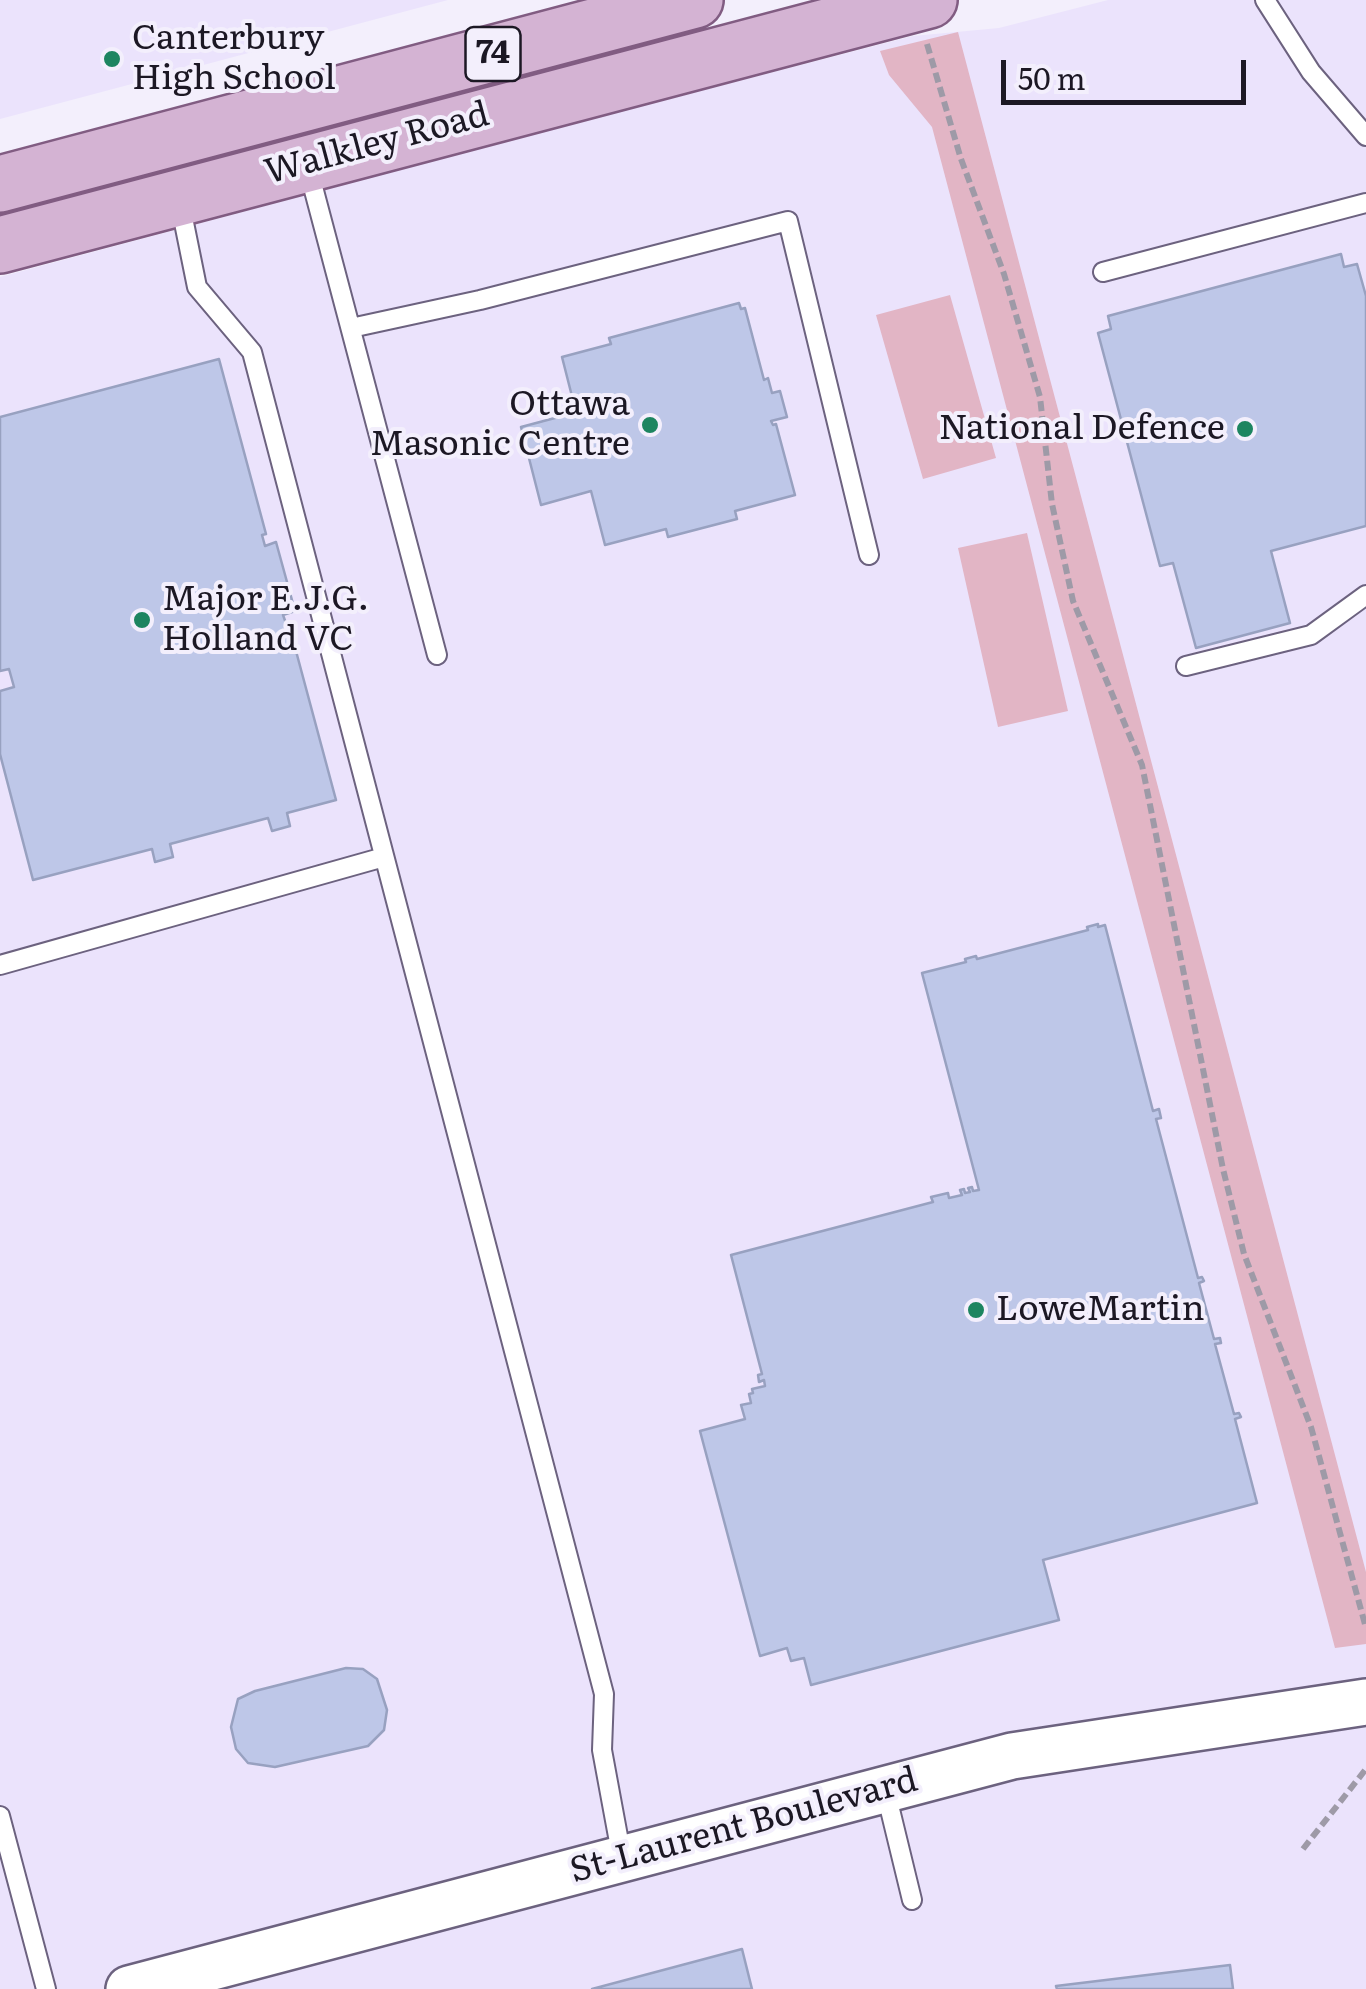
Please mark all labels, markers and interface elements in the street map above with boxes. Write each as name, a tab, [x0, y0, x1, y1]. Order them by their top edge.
place label: Canterbury High School	[132, 18, 336, 100]
road number: 74	[466, 27, 520, 81]
scale bar	[1006, 40, 1251, 102]
marker: Canterbury High School	[101, 48, 123, 70]
text: 50 m	[1018, 55, 1086, 99]
street label: Walkley Road	[260, 94, 494, 194]
place label: Ottawa Masonic Centre	[370, 384, 630, 466]
place label: National Defence	[939, 408, 1225, 450]
marker: Ottawa Masonic Centre	[639, 414, 661, 436]
marker: National Defence	[1234, 418, 1256, 440]
place label: Major E.J.G. Holland VC	[162, 579, 369, 661]
marker: Major E.J.G. Holland VC	[131, 609, 153, 631]
place label: LoweMartin	[996, 1289, 1205, 1331]
marker: LoweMartin	[965, 1299, 987, 1321]
street label: St-Laurent Boulevard	[566, 1759, 922, 1893]

